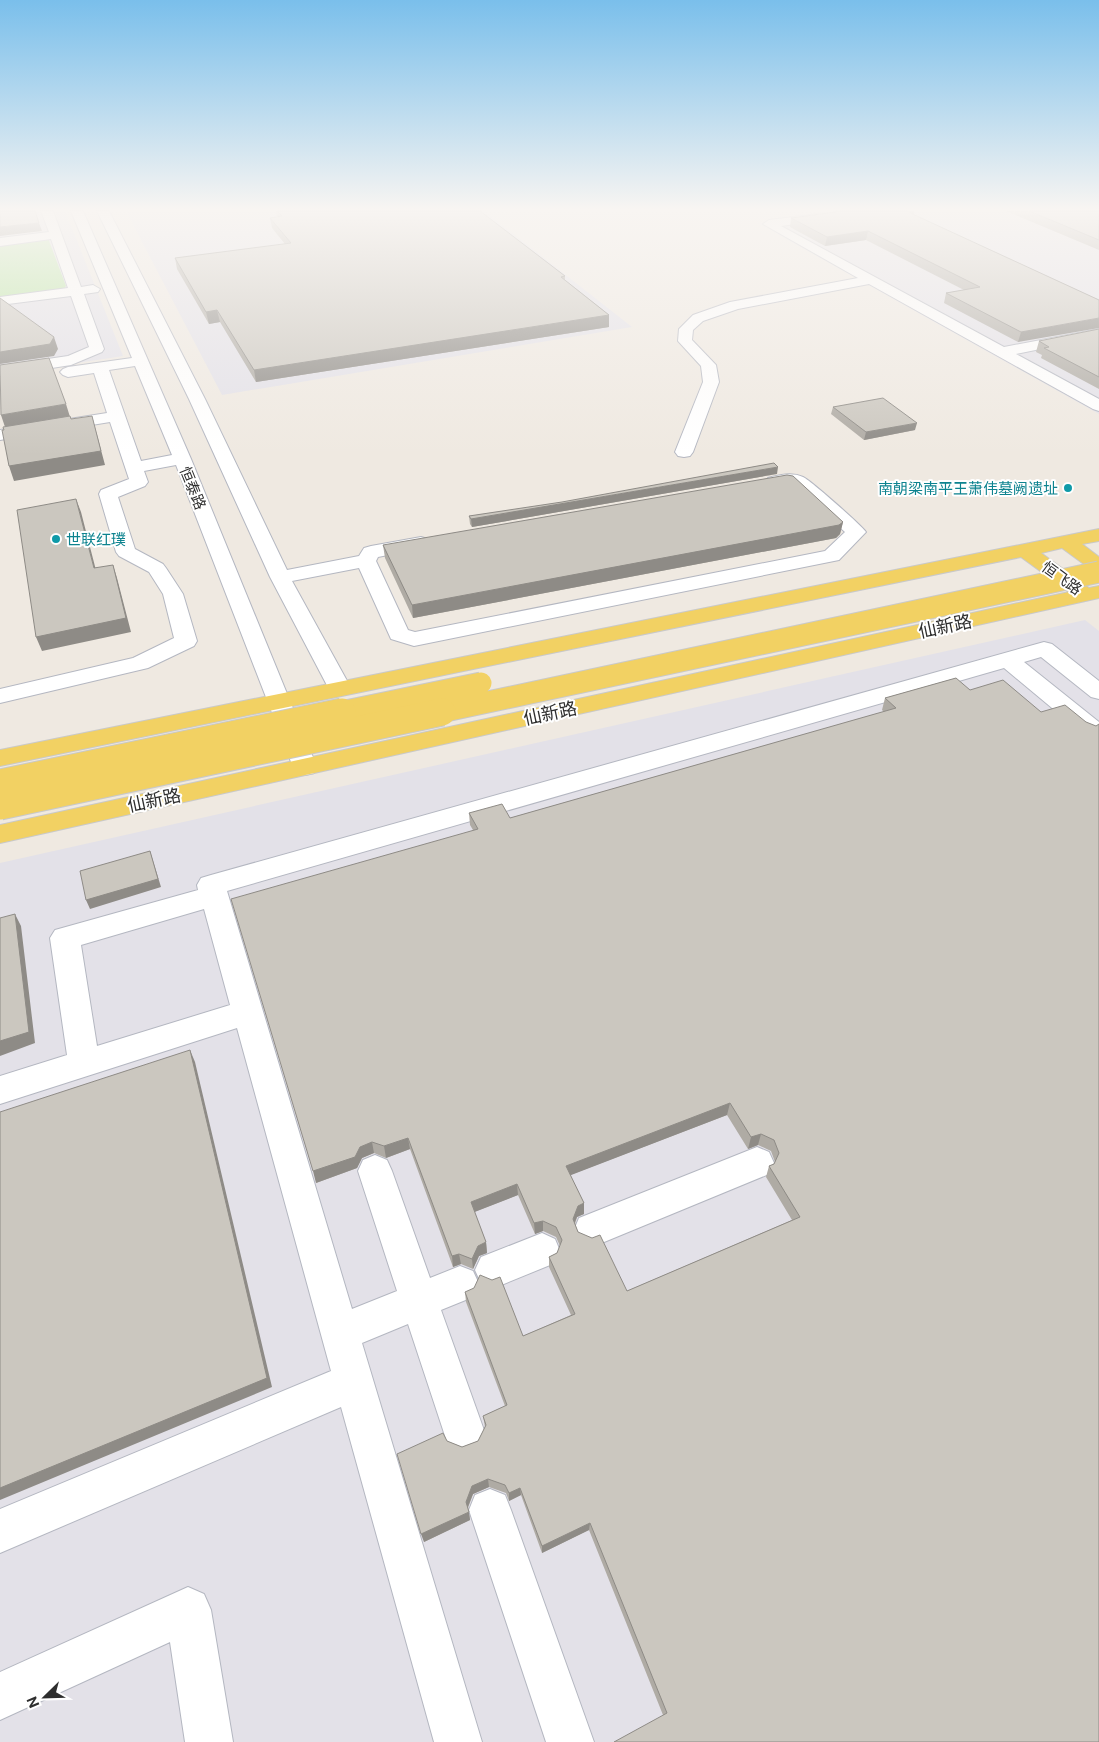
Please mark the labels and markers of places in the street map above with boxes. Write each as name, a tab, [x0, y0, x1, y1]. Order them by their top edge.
place label: 南朝梁南平王萧伟墓阙遗址	[878, 480, 1058, 497]
marker: 南朝梁南平王萧伟墓阙遗址	[1062, 482, 1074, 494]
place label: 世联红璞	[66, 531, 126, 548]
marker: 世联红璞	[50, 533, 62, 545]

